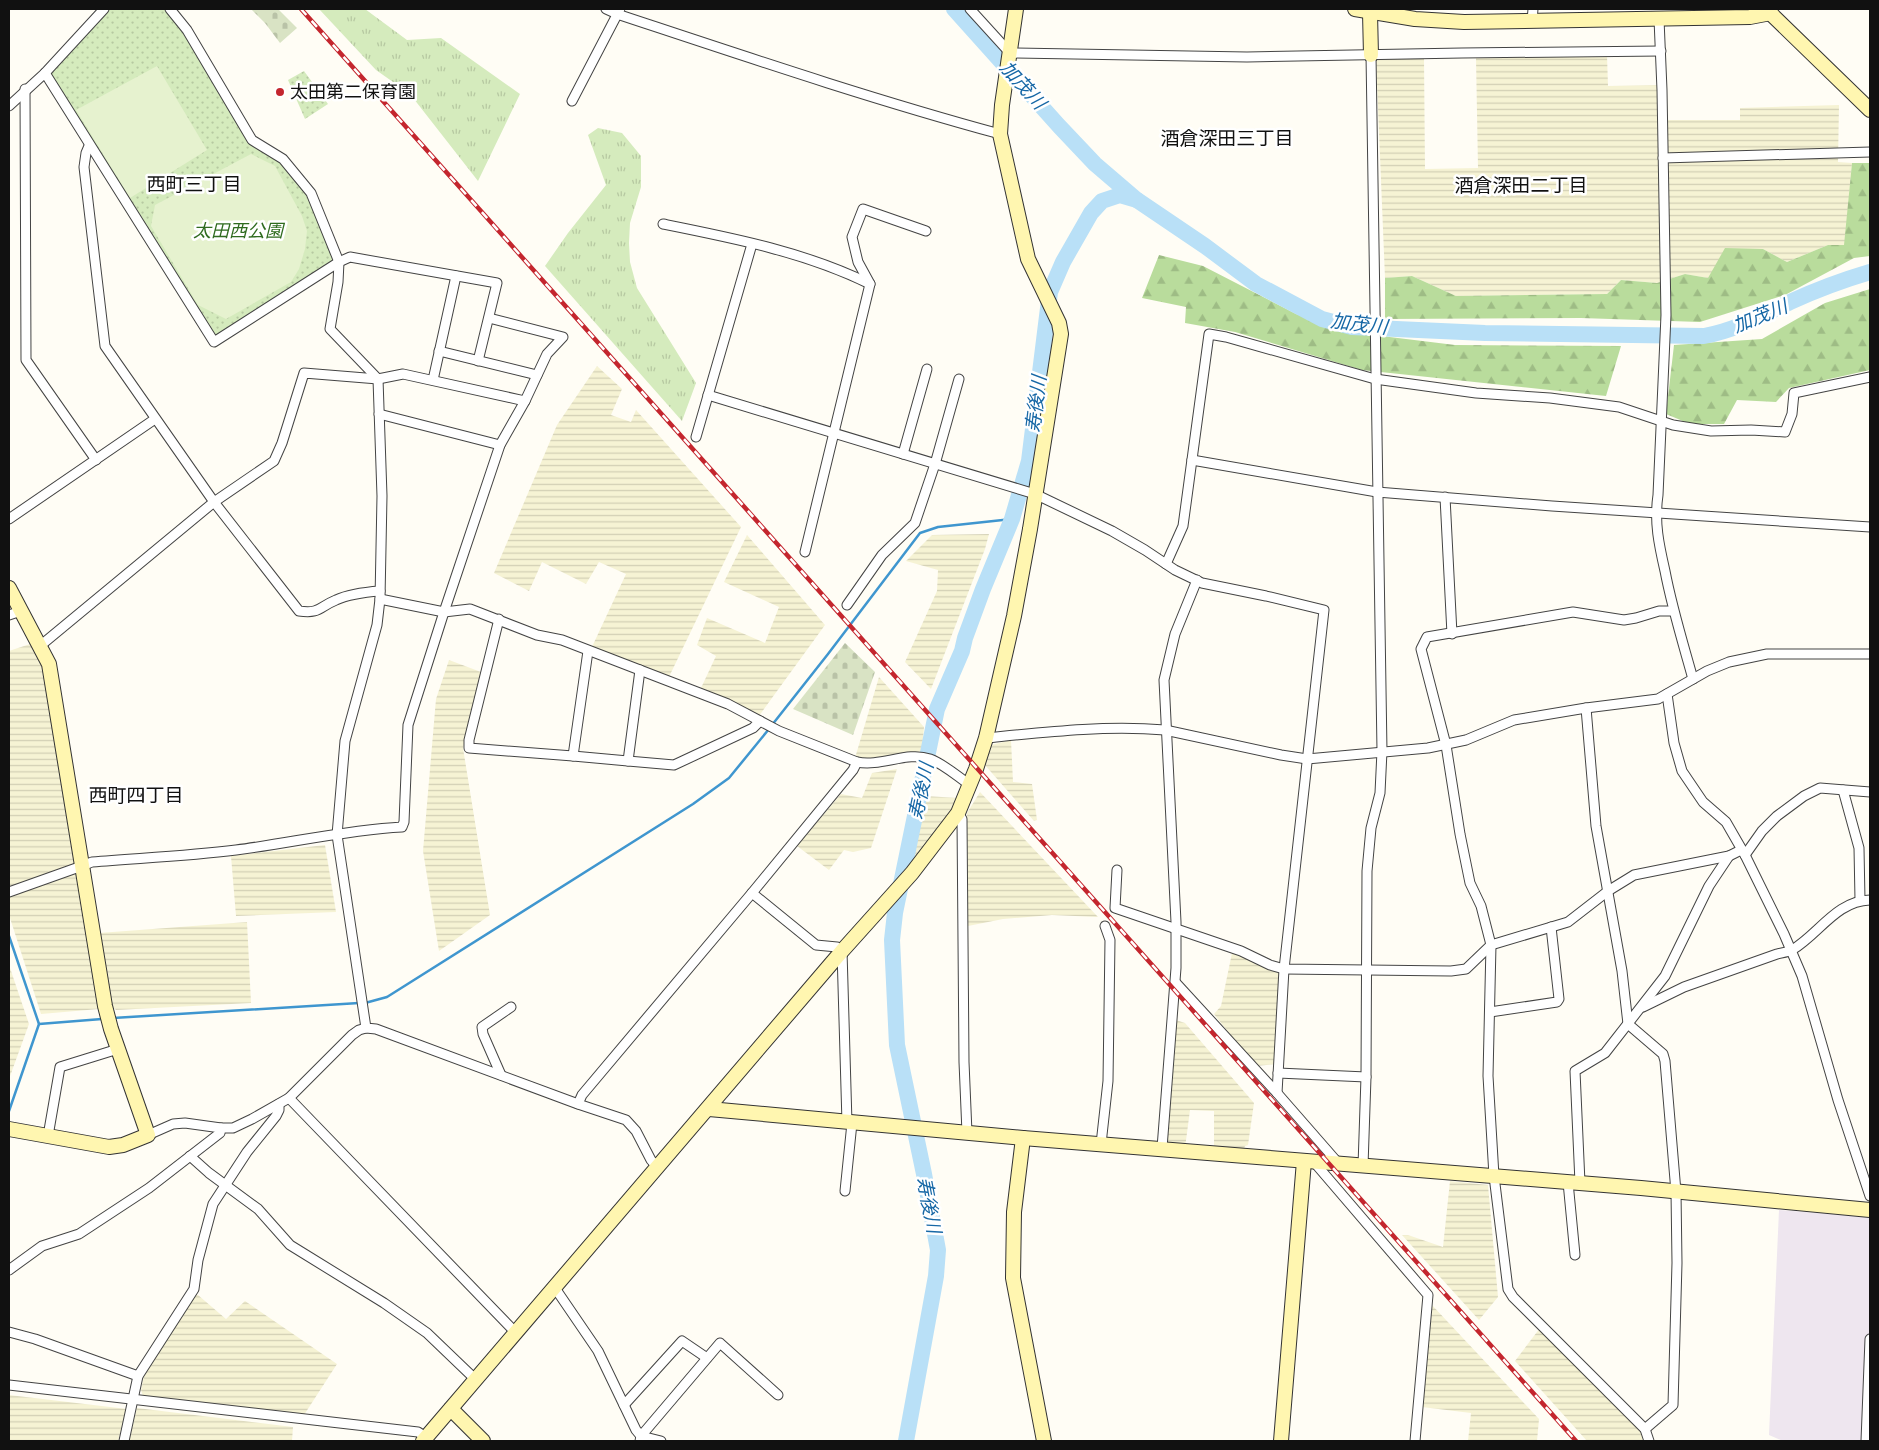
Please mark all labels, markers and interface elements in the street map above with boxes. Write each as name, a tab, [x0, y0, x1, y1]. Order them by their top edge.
water label: 加茂川	[995, 56, 1052, 115]
place label: 太田第二保育園	[290, 81, 416, 103]
marker: 太田第二保育園	[274, 86, 286, 98]
district label: 酒倉深田三丁目	[1160, 127, 1294, 150]
district label: 西町三丁目	[146, 173, 242, 196]
district label: 酒倉深田二丁目	[1454, 174, 1588, 197]
park label: 太田西公園	[193, 220, 286, 242]
water label: 加茂川	[1729, 294, 1793, 337]
water label: 加茂川	[1329, 309, 1391, 339]
water label: 寿後川	[1021, 372, 1051, 434]
water label: 寿後川	[904, 759, 939, 821]
district label: 西町四丁目	[88, 784, 184, 807]
water label: 寿後川	[912, 1175, 946, 1237]

